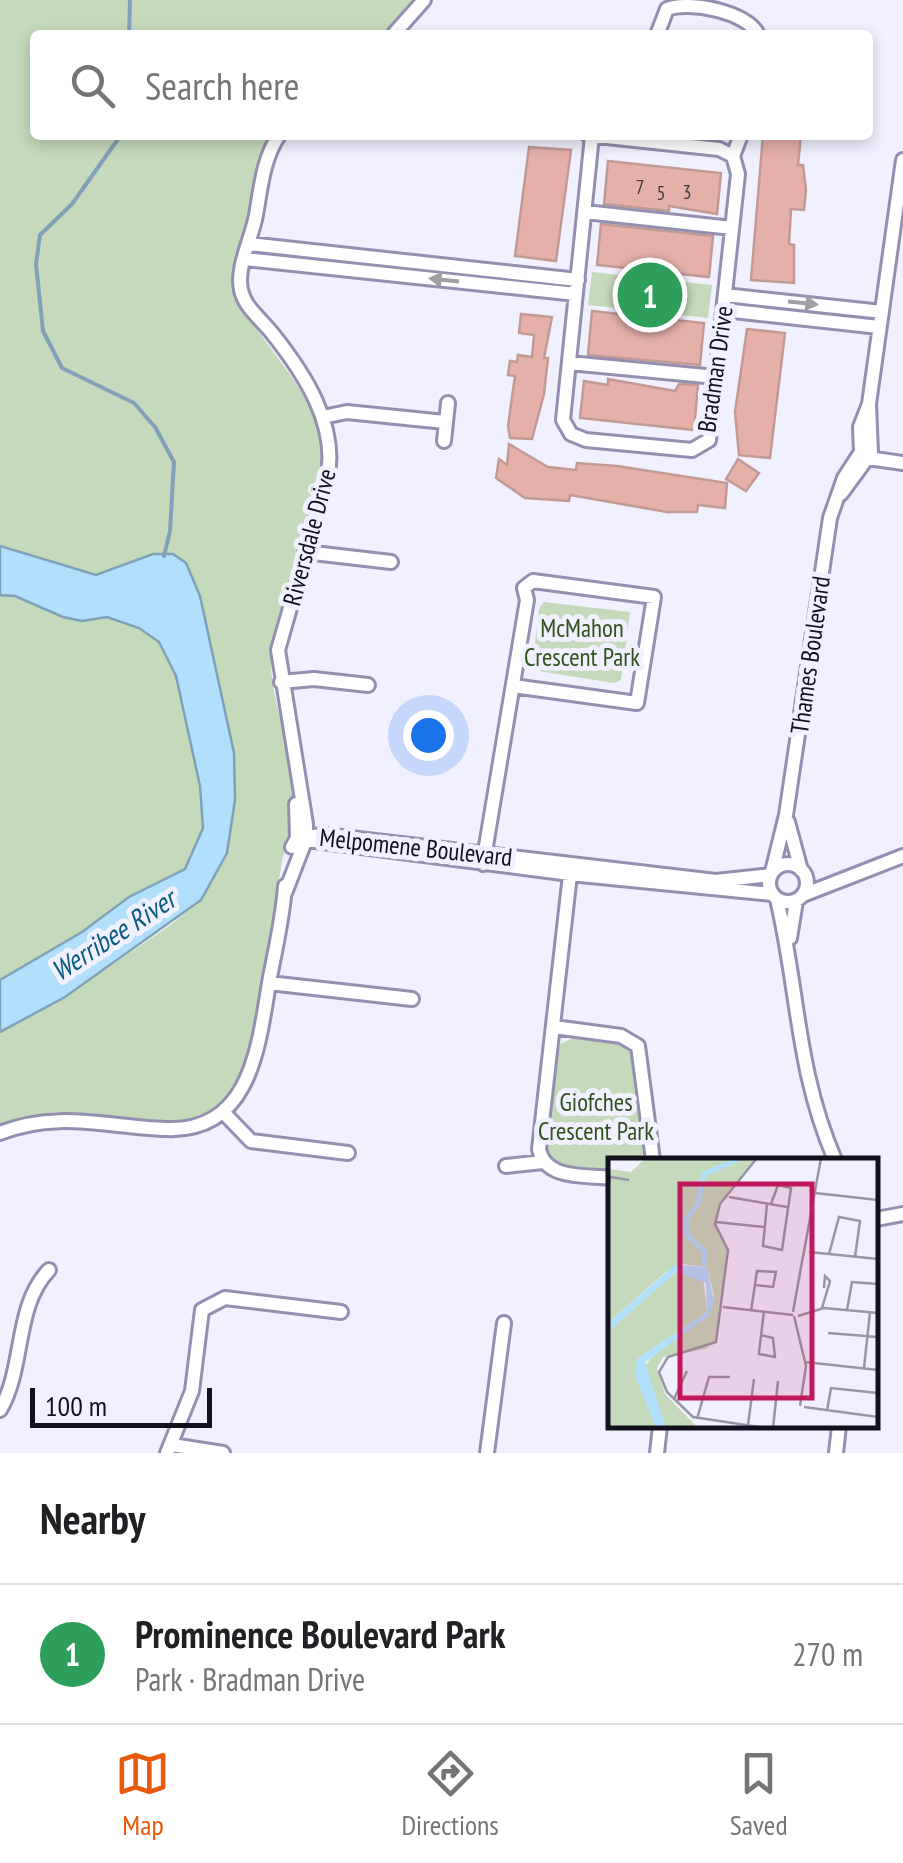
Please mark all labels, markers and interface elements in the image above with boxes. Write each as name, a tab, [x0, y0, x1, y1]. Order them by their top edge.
search box	[30, 30, 873, 140]
icon: search	[65, 58, 120, 113]
text: Search here	[145, 61, 299, 110]
house number: 7	[636, 174, 645, 200]
house number: 3	[683, 179, 692, 205]
house number: 5	[657, 180, 666, 206]
pin: 1	[618, 258, 682, 332]
one-way arrow	[428, 272, 460, 288]
one-way arrow	[788, 296, 820, 312]
street label: Bradman Drive	[690, 304, 740, 434]
street label: Riversdale Drive	[275, 465, 343, 609]
street label: Thames Boulevard	[783, 574, 837, 736]
park label: McMahon Crescent Park	[524, 612, 640, 673]
your location	[403, 710, 454, 761]
street label: Melpomene Boulevard	[318, 821, 514, 873]
water label: Werribee River	[43, 878, 186, 989]
park label: Giofches Crescent Park	[538, 1086, 654, 1147]
inset map	[608, 1158, 878, 1428]
scale bar	[30, 1383, 212, 1428]
text: 100 m	[45, 1387, 107, 1424]
text: Nearby	[40, 1491, 145, 1546]
text: Prominence Boulevard Park	[135, 1609, 505, 1658]
text: 1	[65, 1633, 80, 1675]
text: 270 m	[792, 1633, 863, 1675]
text: Park · Bradman Drive	[135, 1658, 365, 1700]
tab: Map	[115, 1746, 170, 1843]
tab: Directions	[401, 1746, 499, 1843]
tab: Saved	[730, 1746, 788, 1843]

